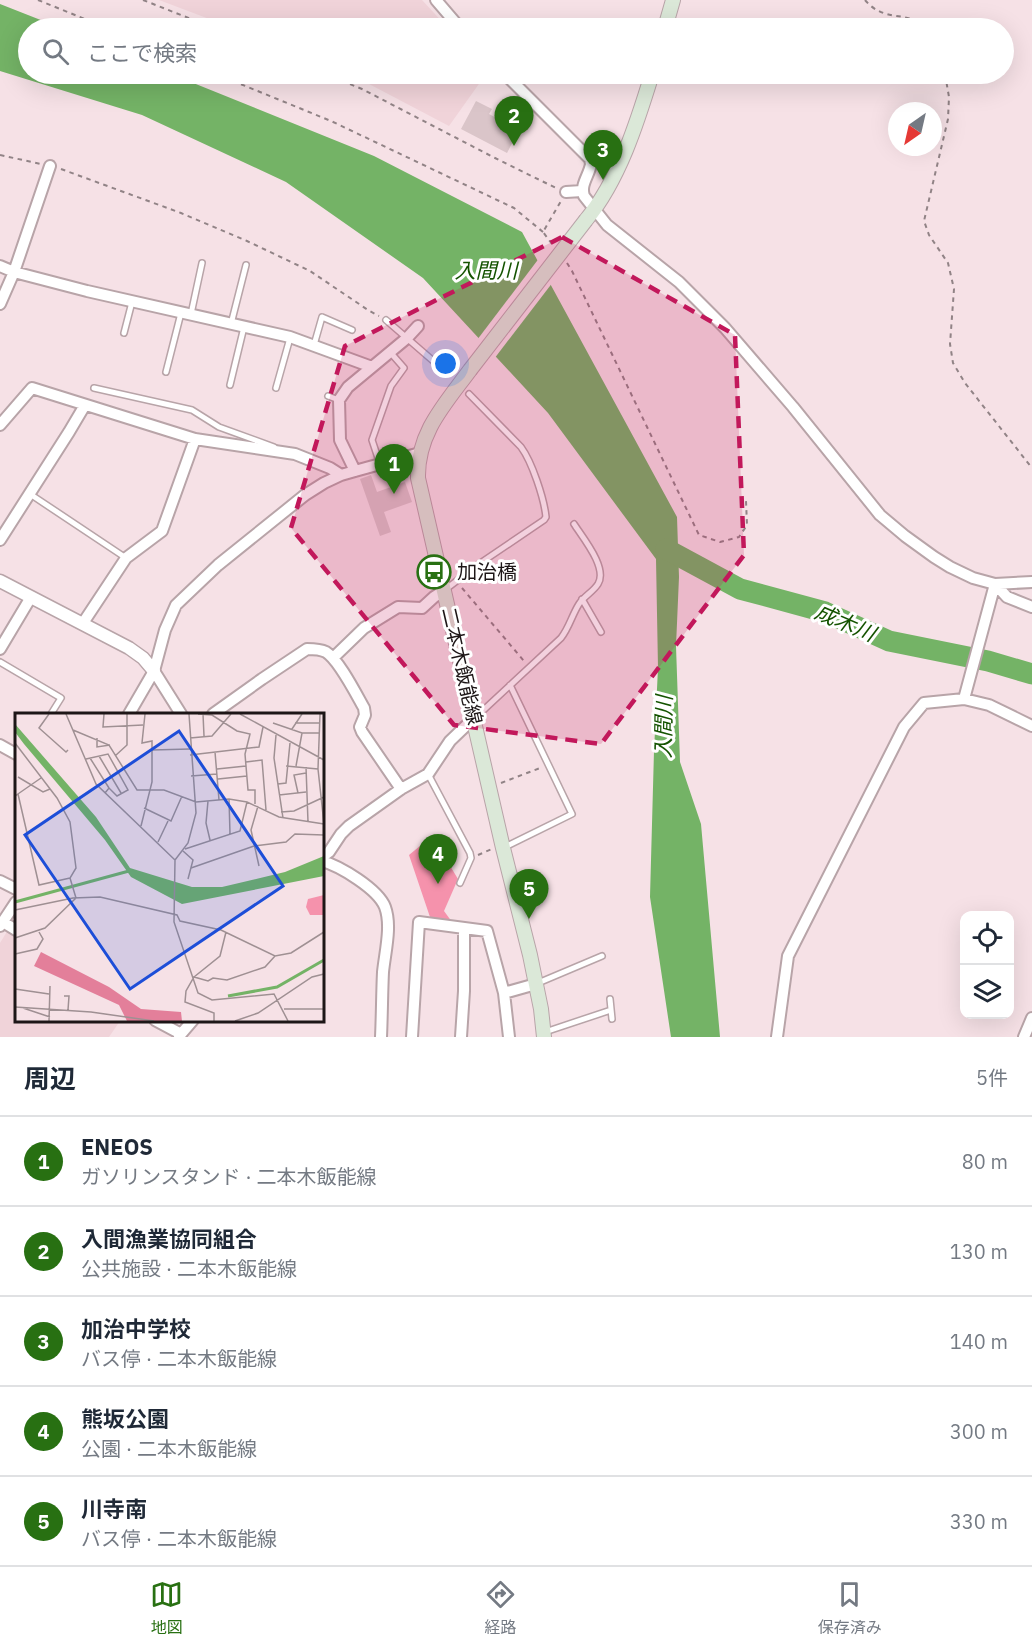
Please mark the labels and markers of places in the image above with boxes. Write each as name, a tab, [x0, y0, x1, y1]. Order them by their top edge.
pin: 2	[494, 96, 534, 146]
pin: 3	[584, 130, 622, 180]
pin: 1	[374, 444, 414, 494]
bus stop icon: 加治橋	[416, 554, 452, 590]
place label: 加治橋	[457, 558, 517, 585]
pin: 4	[418, 834, 458, 884]
pin: 5	[510, 870, 548, 919]

